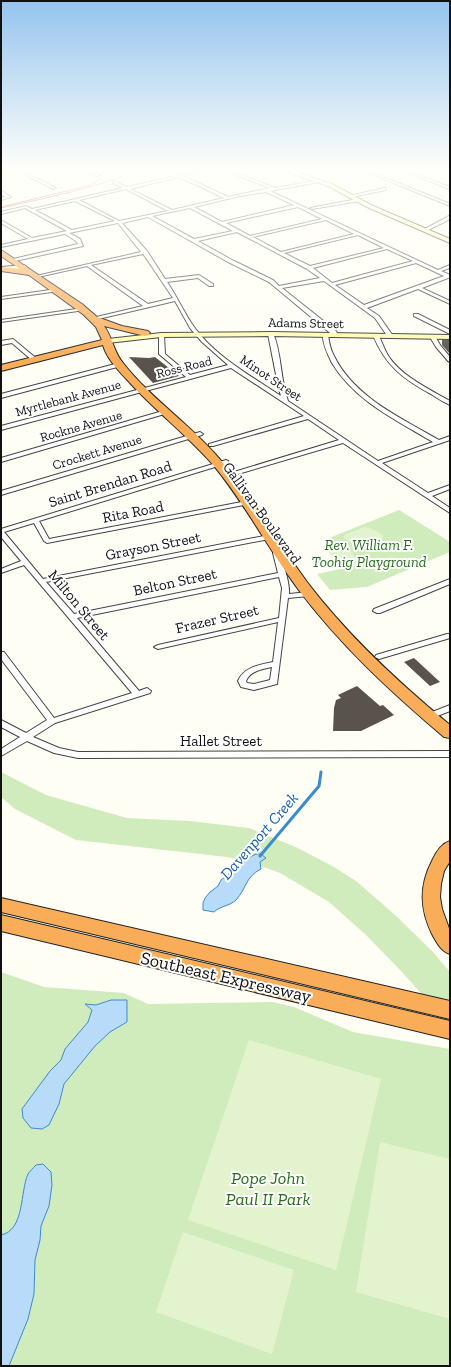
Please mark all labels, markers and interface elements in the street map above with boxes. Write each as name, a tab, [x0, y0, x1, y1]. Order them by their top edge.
street label: Adams Street	[268, 315, 344, 331]
street label: Minot Street	[237, 352, 305, 404]
street label: Ross Road	[155, 353, 213, 381]
street label: Myrtlebank Avenue	[14, 377, 122, 419]
street label: Rockne Avenue	[38, 407, 124, 445]
street label: Crockett Avenue	[51, 431, 143, 473]
street label: Saint Brendan Road	[46, 456, 174, 511]
street label: Gallivan Boulevard	[219, 458, 306, 568]
street label: Rita Road	[101, 497, 166, 527]
street label: Grayson Street	[104, 528, 203, 564]
park label: Rev. William F. Toohig Playground	[312, 536, 427, 571]
street label: Belton Street	[132, 564, 219, 600]
street label: Milton Street	[44, 566, 114, 644]
street label: Frazer Street	[174, 601, 261, 637]
street label: Hallet Street	[180, 732, 262, 750]
water label: Davenport Creek	[216, 789, 302, 883]
street label: Southeast Expressway	[139, 947, 314, 1008]
park label: Pope John Paul II Park	[226, 1167, 310, 1210]

